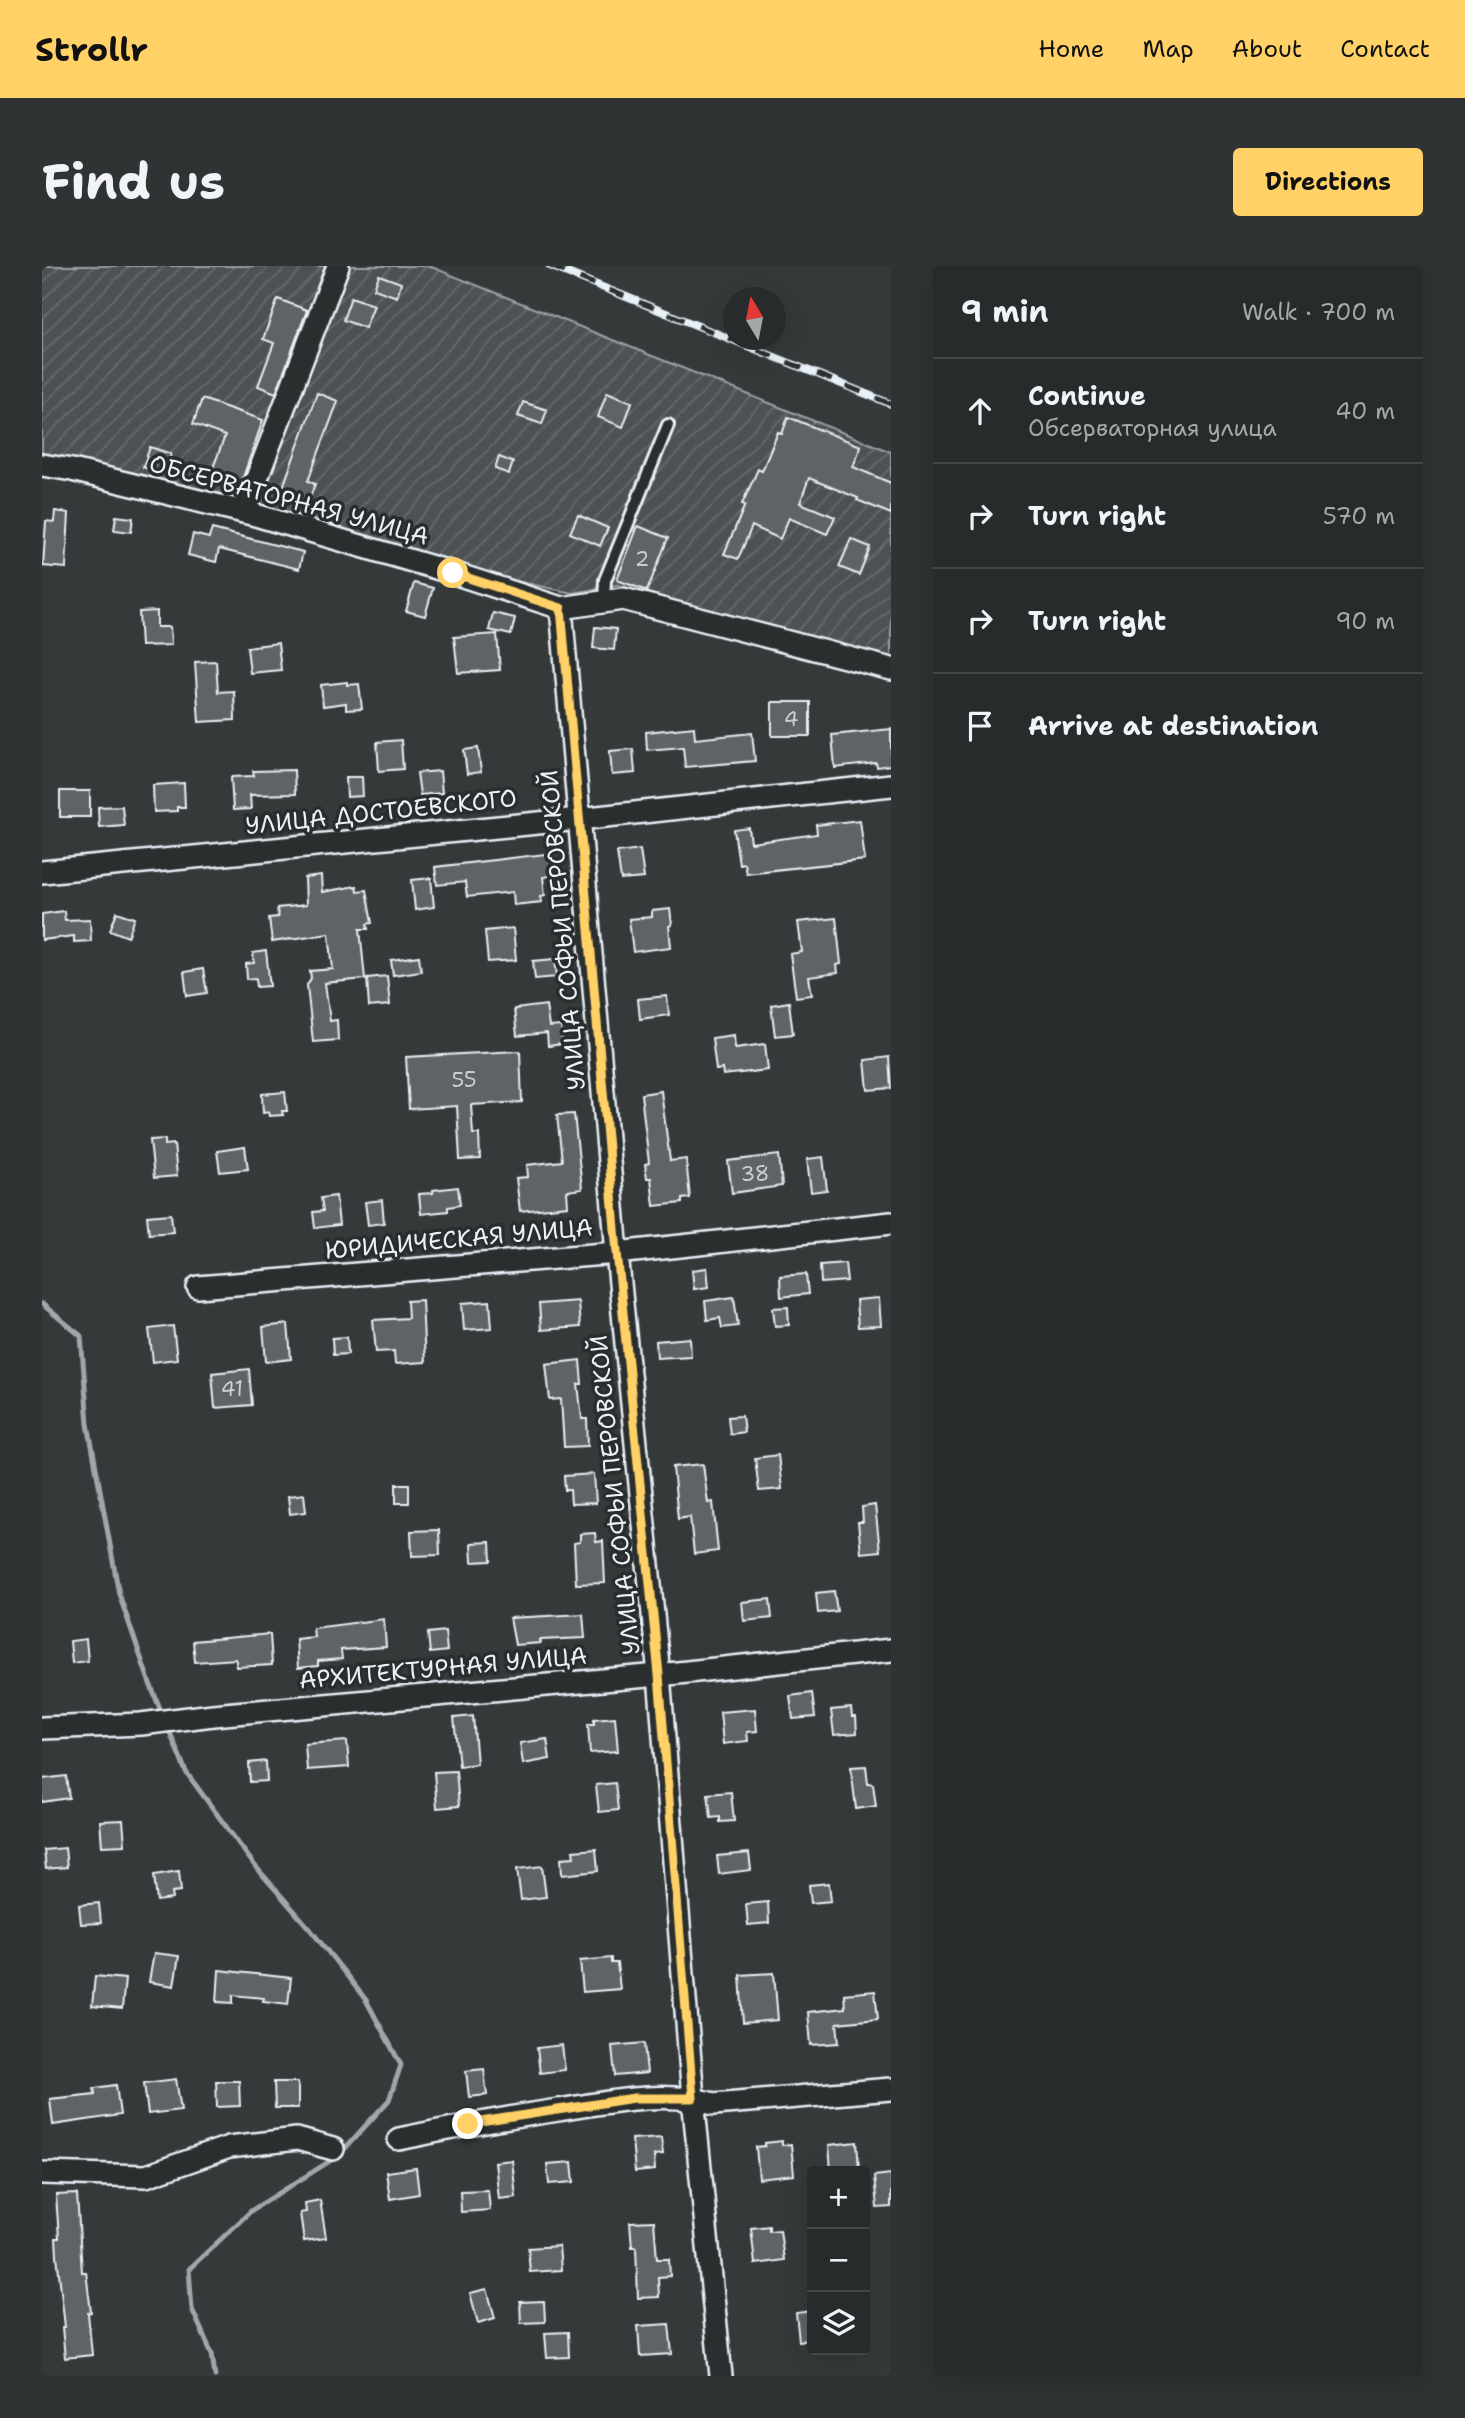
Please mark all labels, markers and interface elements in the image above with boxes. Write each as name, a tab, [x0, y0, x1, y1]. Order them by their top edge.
text: Strollr	[35, 27, 148, 72]
text: Home	[1038, 33, 1104, 65]
text: Map	[1142, 33, 1194, 65]
text: About	[1232, 33, 1302, 65]
text: Contact	[1340, 33, 1430, 65]
button: Directions	[1233, 148, 1423, 216]
text: Find us	[42, 149, 225, 215]
north arrow	[723, 287, 786, 350]
text: 9 min	[961, 291, 1048, 332]
text: Walk · 700 m	[1242, 297, 1395, 327]
text: Continue	[1028, 378, 1146, 413]
icon: ahead	[961, 392, 999, 430]
text: 40 m	[1335, 396, 1395, 426]
text: Обсерваторная улица	[1028, 413, 1277, 443]
street label: ОБСЕРВАТОРНАЯ УЛИЦА	[146, 447, 432, 553]
icon: right	[961, 497, 999, 535]
text: Turn right	[1028, 498, 1166, 533]
text: 570 m	[1323, 501, 1395, 531]
house number: 2	[635, 545, 649, 573]
route start	[437, 557, 468, 588]
icon: right	[961, 602, 999, 640]
text: Turn right	[1028, 603, 1166, 638]
text: 90 m	[1335, 606, 1395, 636]
house number: 4	[784, 705, 798, 733]
icon: arrive	[961, 707, 999, 745]
text: Arrive at destination	[1028, 708, 1318, 743]
street label: УЛИЦА СОФЬИ ПЕРОВСКОЙ	[533, 768, 593, 1092]
street label: УЛИЦА ДОСТОЕВСКОГО	[244, 782, 518, 842]
house number: 55	[451, 1066, 477, 1094]
house number: 38	[741, 1160, 769, 1188]
street label: ЮРИДИЧЕСКАЯ УЛИЦА	[324, 1211, 594, 1267]
street label: УЛИЦА СОФЬИ ПЕРОВСКОЙ	[582, 1333, 648, 1657]
house number: 41	[221, 1375, 243, 1403]
street label: АРХИТЕКТУРНАЯ УЛИЦА	[298, 1639, 588, 1697]
route end	[452, 2108, 483, 2139]
map controls	[807, 2166, 870, 2355]
button: +	[807, 2166, 870, 2229]
button: −	[807, 2229, 870, 2292]
button: layers	[807, 2292, 870, 2355]

